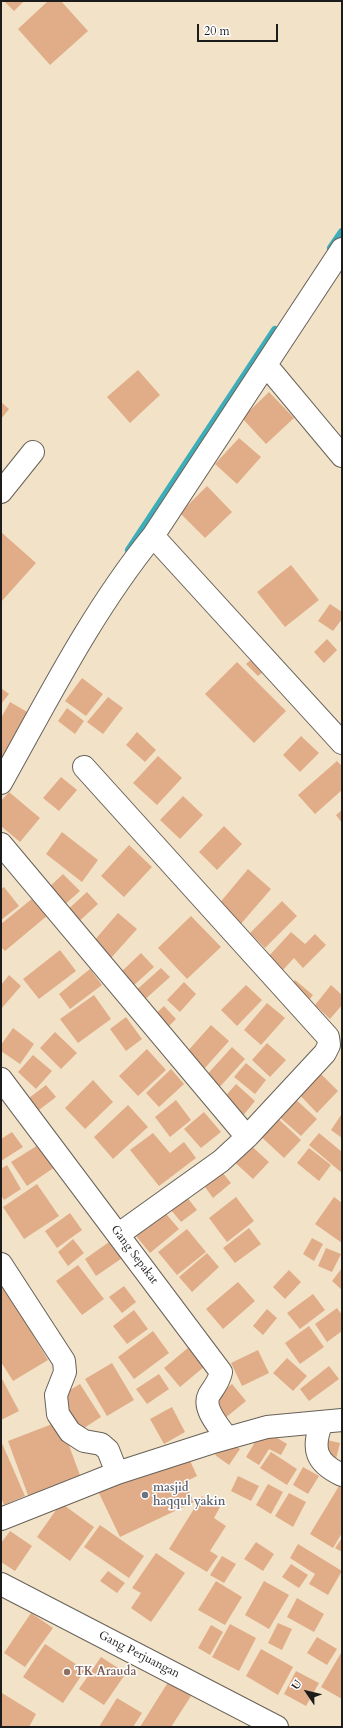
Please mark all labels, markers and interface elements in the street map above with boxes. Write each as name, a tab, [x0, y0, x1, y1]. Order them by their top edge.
scale bar	[199, 16, 280, 42]
text: 20 m	[204, 23, 230, 39]
street label: Gang Sepakat	[107, 1223, 161, 1287]
place label: masjid haqqul yakin	[153, 1481, 225, 1509]
marker: masjid haqqul yakin	[140, 1490, 150, 1500]
street label: Gang Perjuangan	[96, 1628, 182, 1682]
place label: TK Arauda	[75, 1665, 136, 1679]
marker: TK Arauda	[62, 1667, 72, 1677]
north arrow	[287, 1672, 327, 1712]
text: U	[288, 1677, 305, 1693]

